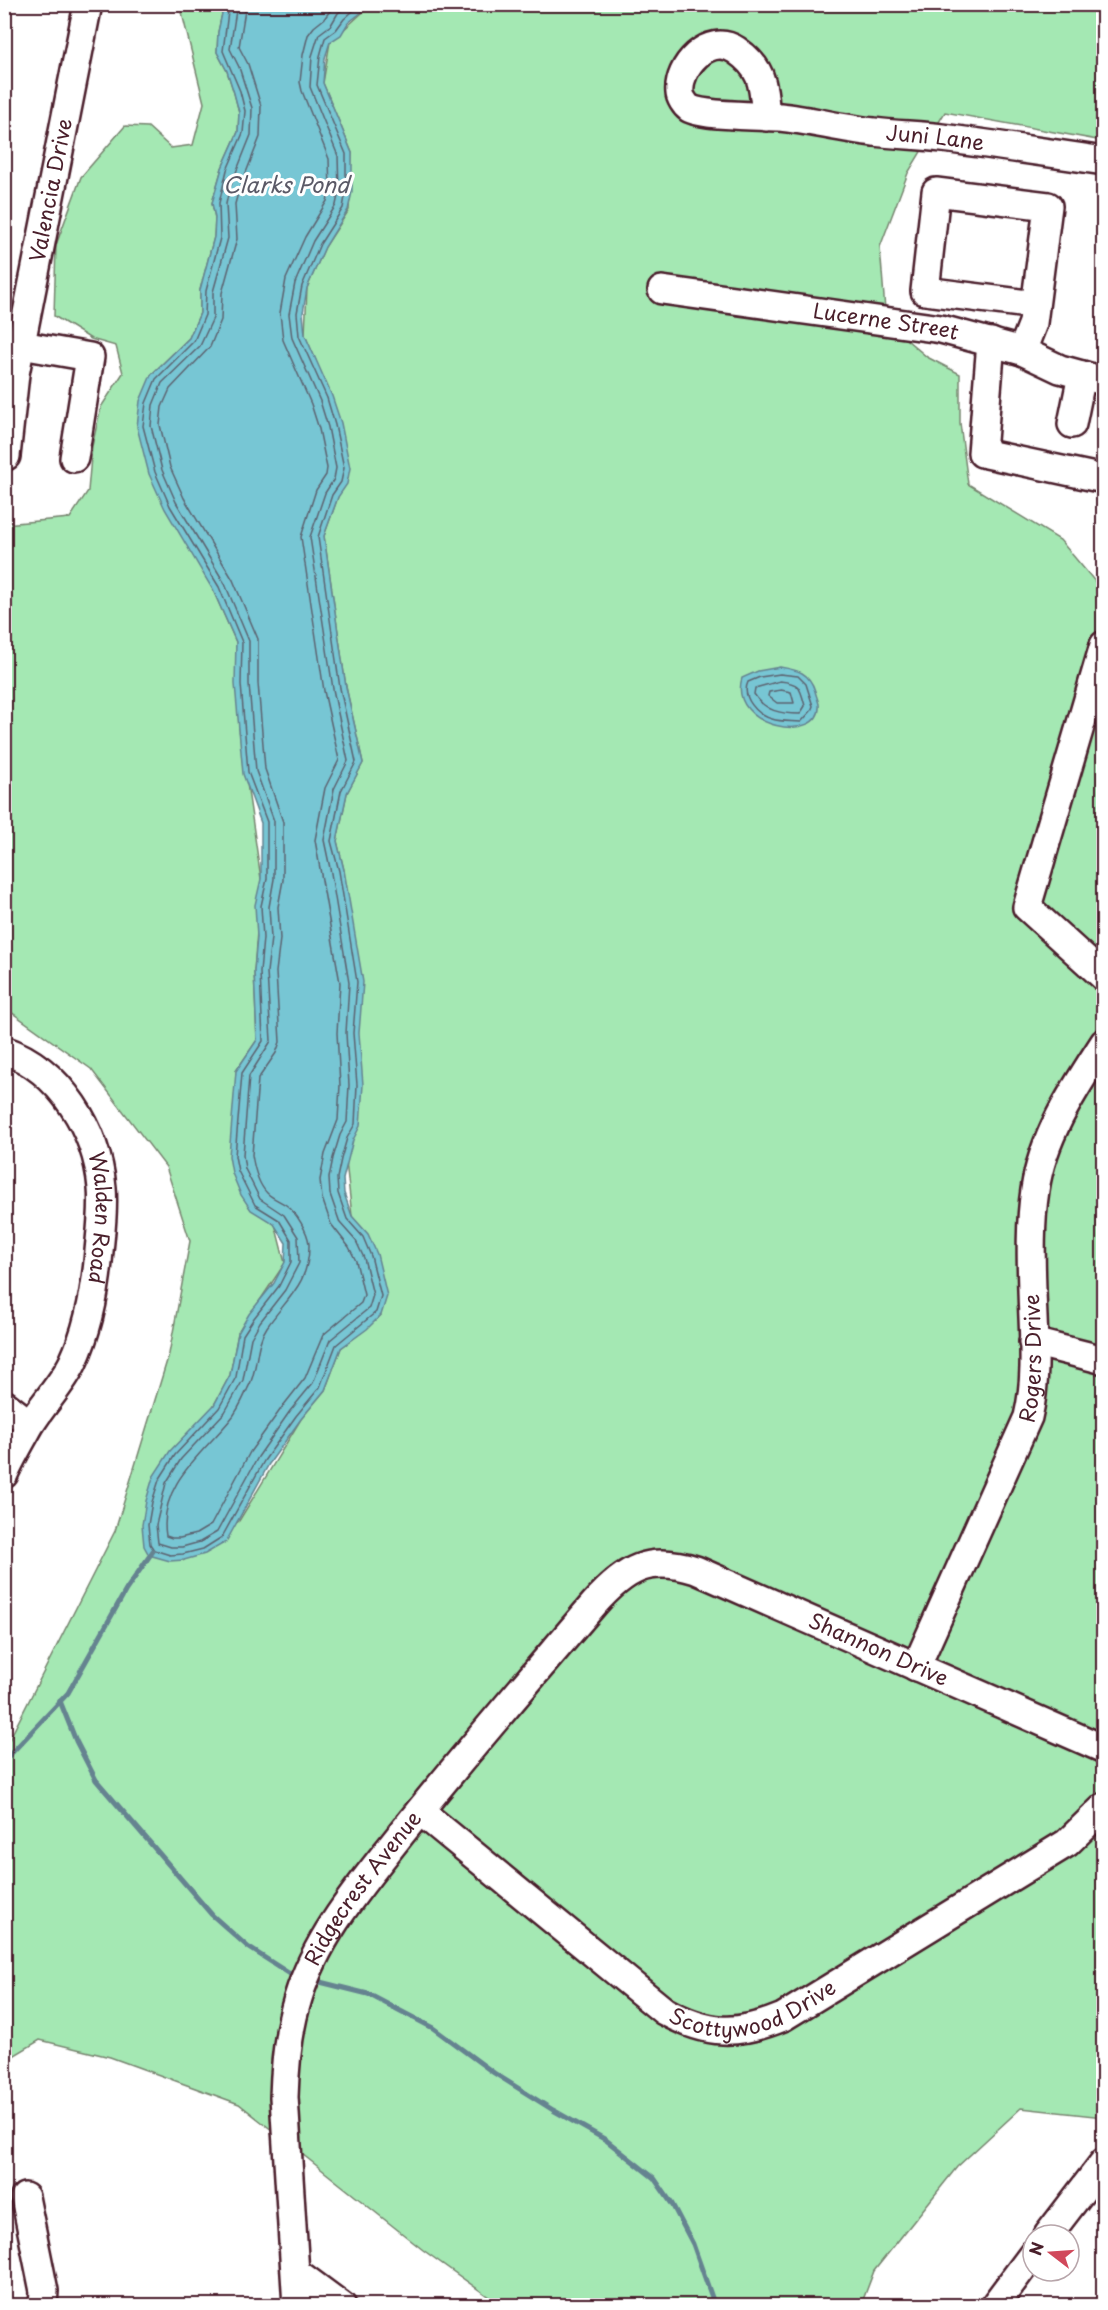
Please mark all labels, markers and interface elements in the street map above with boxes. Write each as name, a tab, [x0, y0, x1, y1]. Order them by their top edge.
street label: Valencia Drive	[20, 115, 79, 264]
street label: Juni Lane	[885, 115, 986, 158]
water label: Clarks Pond	[223, 167, 353, 200]
street label: Lucerne Street	[811, 293, 963, 347]
street label: Walden Road	[82, 1148, 121, 1286]
street label: Rogers Drive	[1009, 1294, 1048, 1425]
street label: Shannon Drive	[804, 1603, 954, 1693]
street label: Ridgecrest Avenue	[295, 1803, 428, 1970]
street label: Scottywood Drive	[664, 1970, 841, 2044]
north arrow	[1021, 2223, 1081, 2283]
text: N	[1022, 2239, 1049, 2258]

